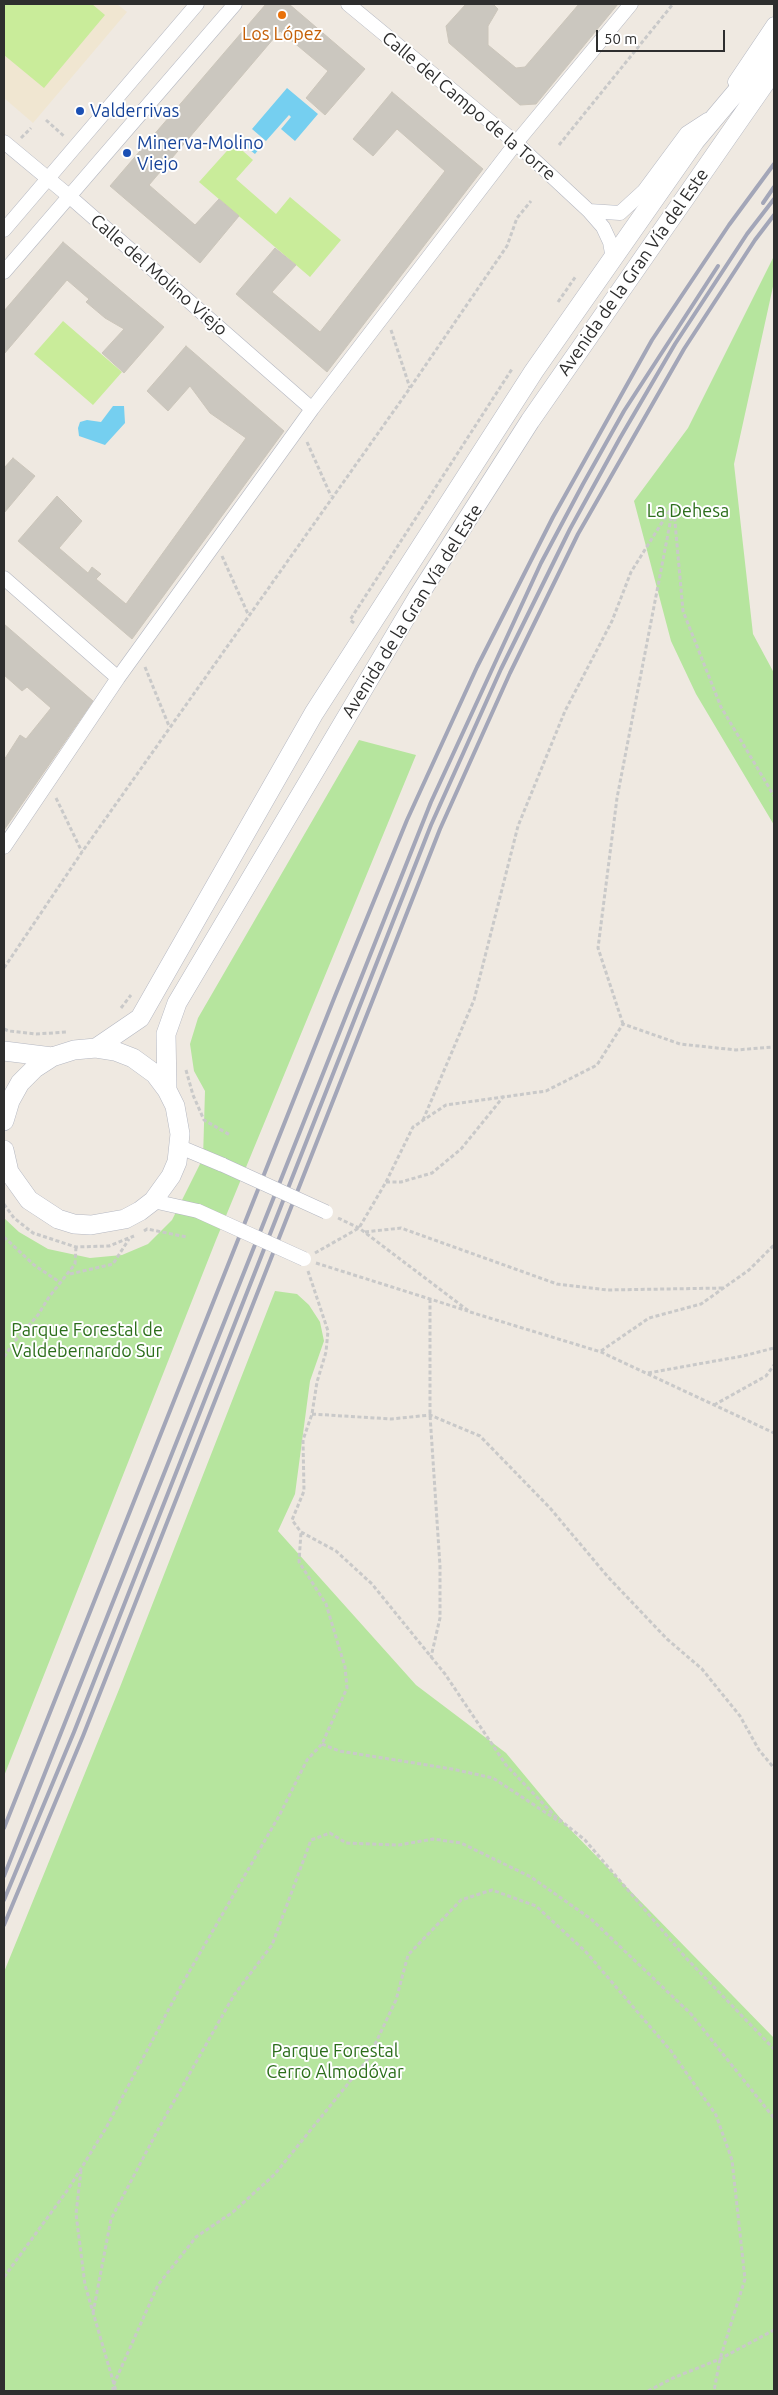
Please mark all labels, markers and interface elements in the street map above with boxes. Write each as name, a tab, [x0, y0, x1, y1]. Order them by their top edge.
marker: Los López	[276, 9, 288, 21]
scale bar	[598, 20, 727, 52]
place label: Los López	[242, 23, 322, 45]
street label: Calle del Campo de la Torre	[378, 27, 560, 185]
text: 50 m	[604, 30, 637, 47]
place label: Valderrivas	[90, 100, 179, 122]
marker: Valderrivas	[74, 105, 86, 117]
place label: Minerva-Molino Viejo	[137, 132, 264, 174]
marker: Minerva-Molino Viejo	[121, 147, 133, 159]
street label: Avenida de la Gran Vía del Este	[553, 164, 713, 380]
street label: Calle del Molino Viejo	[86, 210, 232, 340]
street label: Avenida de la Gran Vía del Este	[337, 500, 487, 722]
park label: La Dehesa	[647, 500, 729, 522]
park label: Parque Forestal de Valdebernardo Sur	[11, 1319, 163, 1362]
park label: Parque Forestal Cerro Almodóvar	[266, 2040, 404, 2082]

